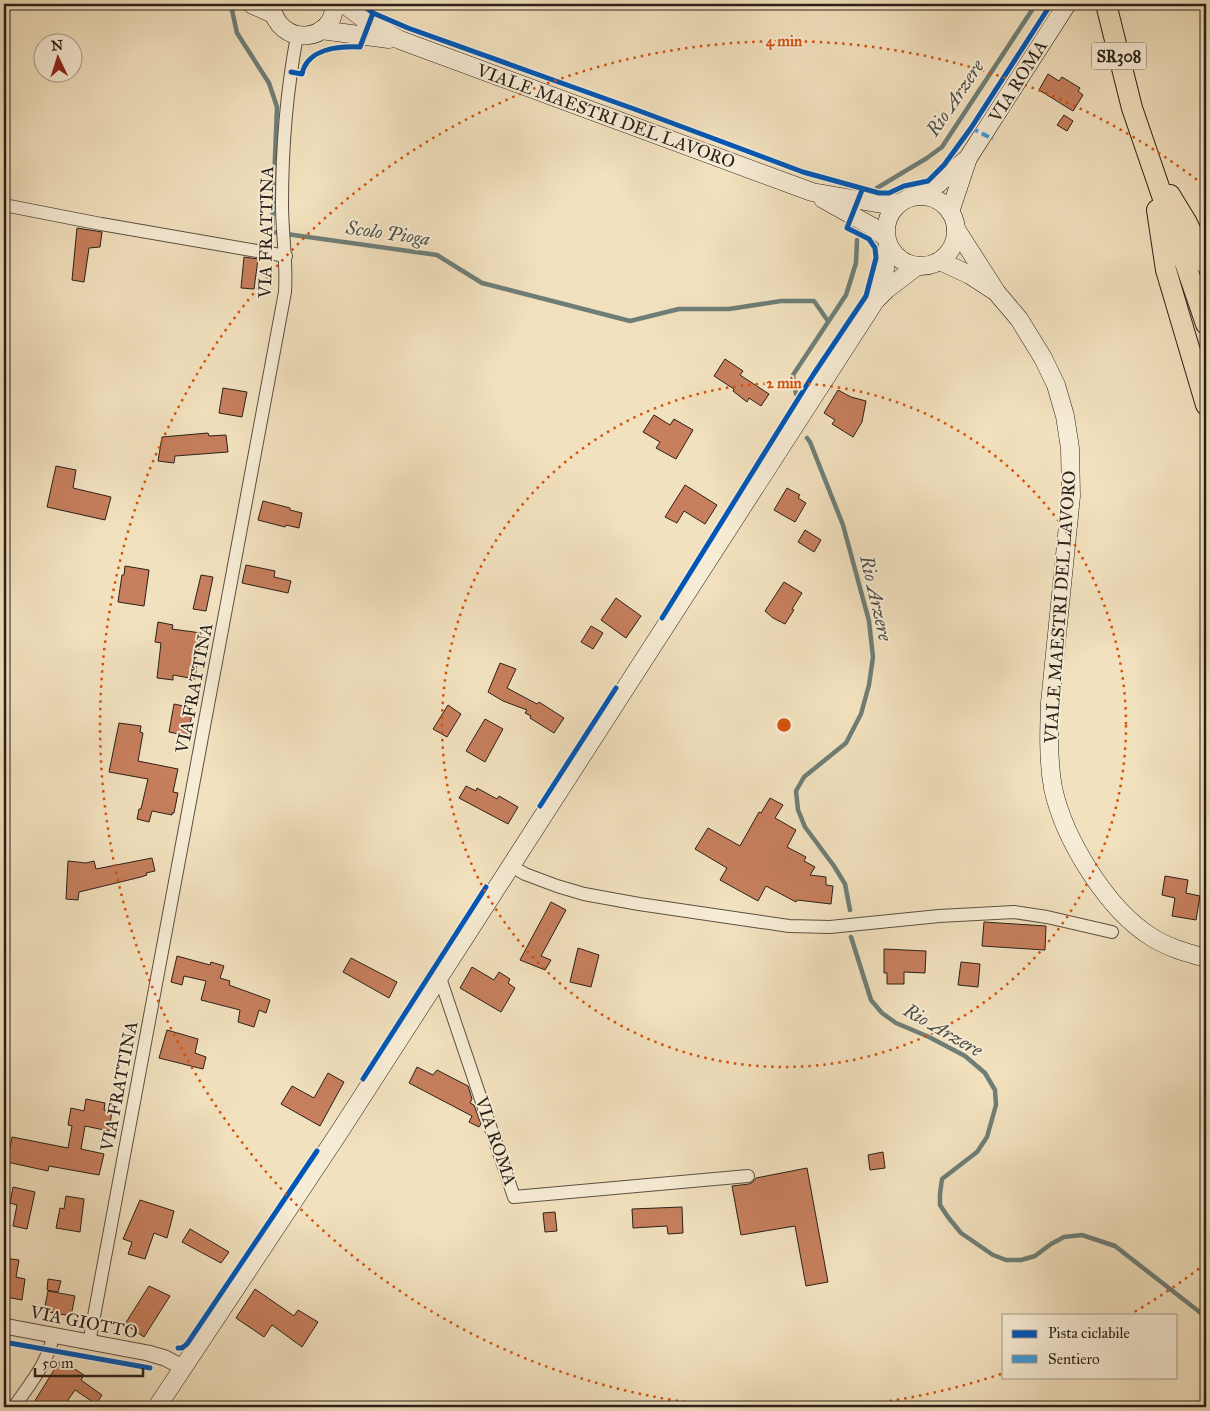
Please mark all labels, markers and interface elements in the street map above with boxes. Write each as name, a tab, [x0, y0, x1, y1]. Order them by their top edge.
north arrow	[32, 32, 82, 82]
text: 4 min	[766, 32, 803, 51]
street label: VIA ROMA	[984, 36, 1052, 127]
text: N	[51, 37, 64, 54]
road number: SR308	[1092, 42, 1146, 70]
water label: Rio Arzere	[921, 55, 989, 141]
street label: VIALE MAESTRI DEL LAVORO	[473, 59, 738, 173]
street label: VIA FRATTINA	[254, 166, 278, 299]
water label: Scolo Pioga	[344, 216, 431, 250]
text: 2 min	[766, 374, 803, 392]
street label: VIALE MAESTRI DEL LAVORO	[1039, 470, 1081, 745]
water label: Rio Arzere	[855, 552, 897, 644]
street label: VIA FRATTINA	[170, 621, 217, 756]
centre of rings	[775, 716, 793, 734]
water label: Rio Arzere	[899, 998, 987, 1062]
street label: VIA FRATTINA	[95, 1019, 142, 1154]
street label: VIA ROMA	[470, 1093, 521, 1188]
street label: VIA GIOTTO	[27, 1301, 140, 1343]
legend	[1002, 1314, 1178, 1378]
text: Pista ciclabile	[1048, 1324, 1130, 1342]
scale bar	[35, 1346, 142, 1378]
text: Sentiero	[1048, 1350, 1100, 1368]
text: 50 m	[42, 1354, 74, 1372]

